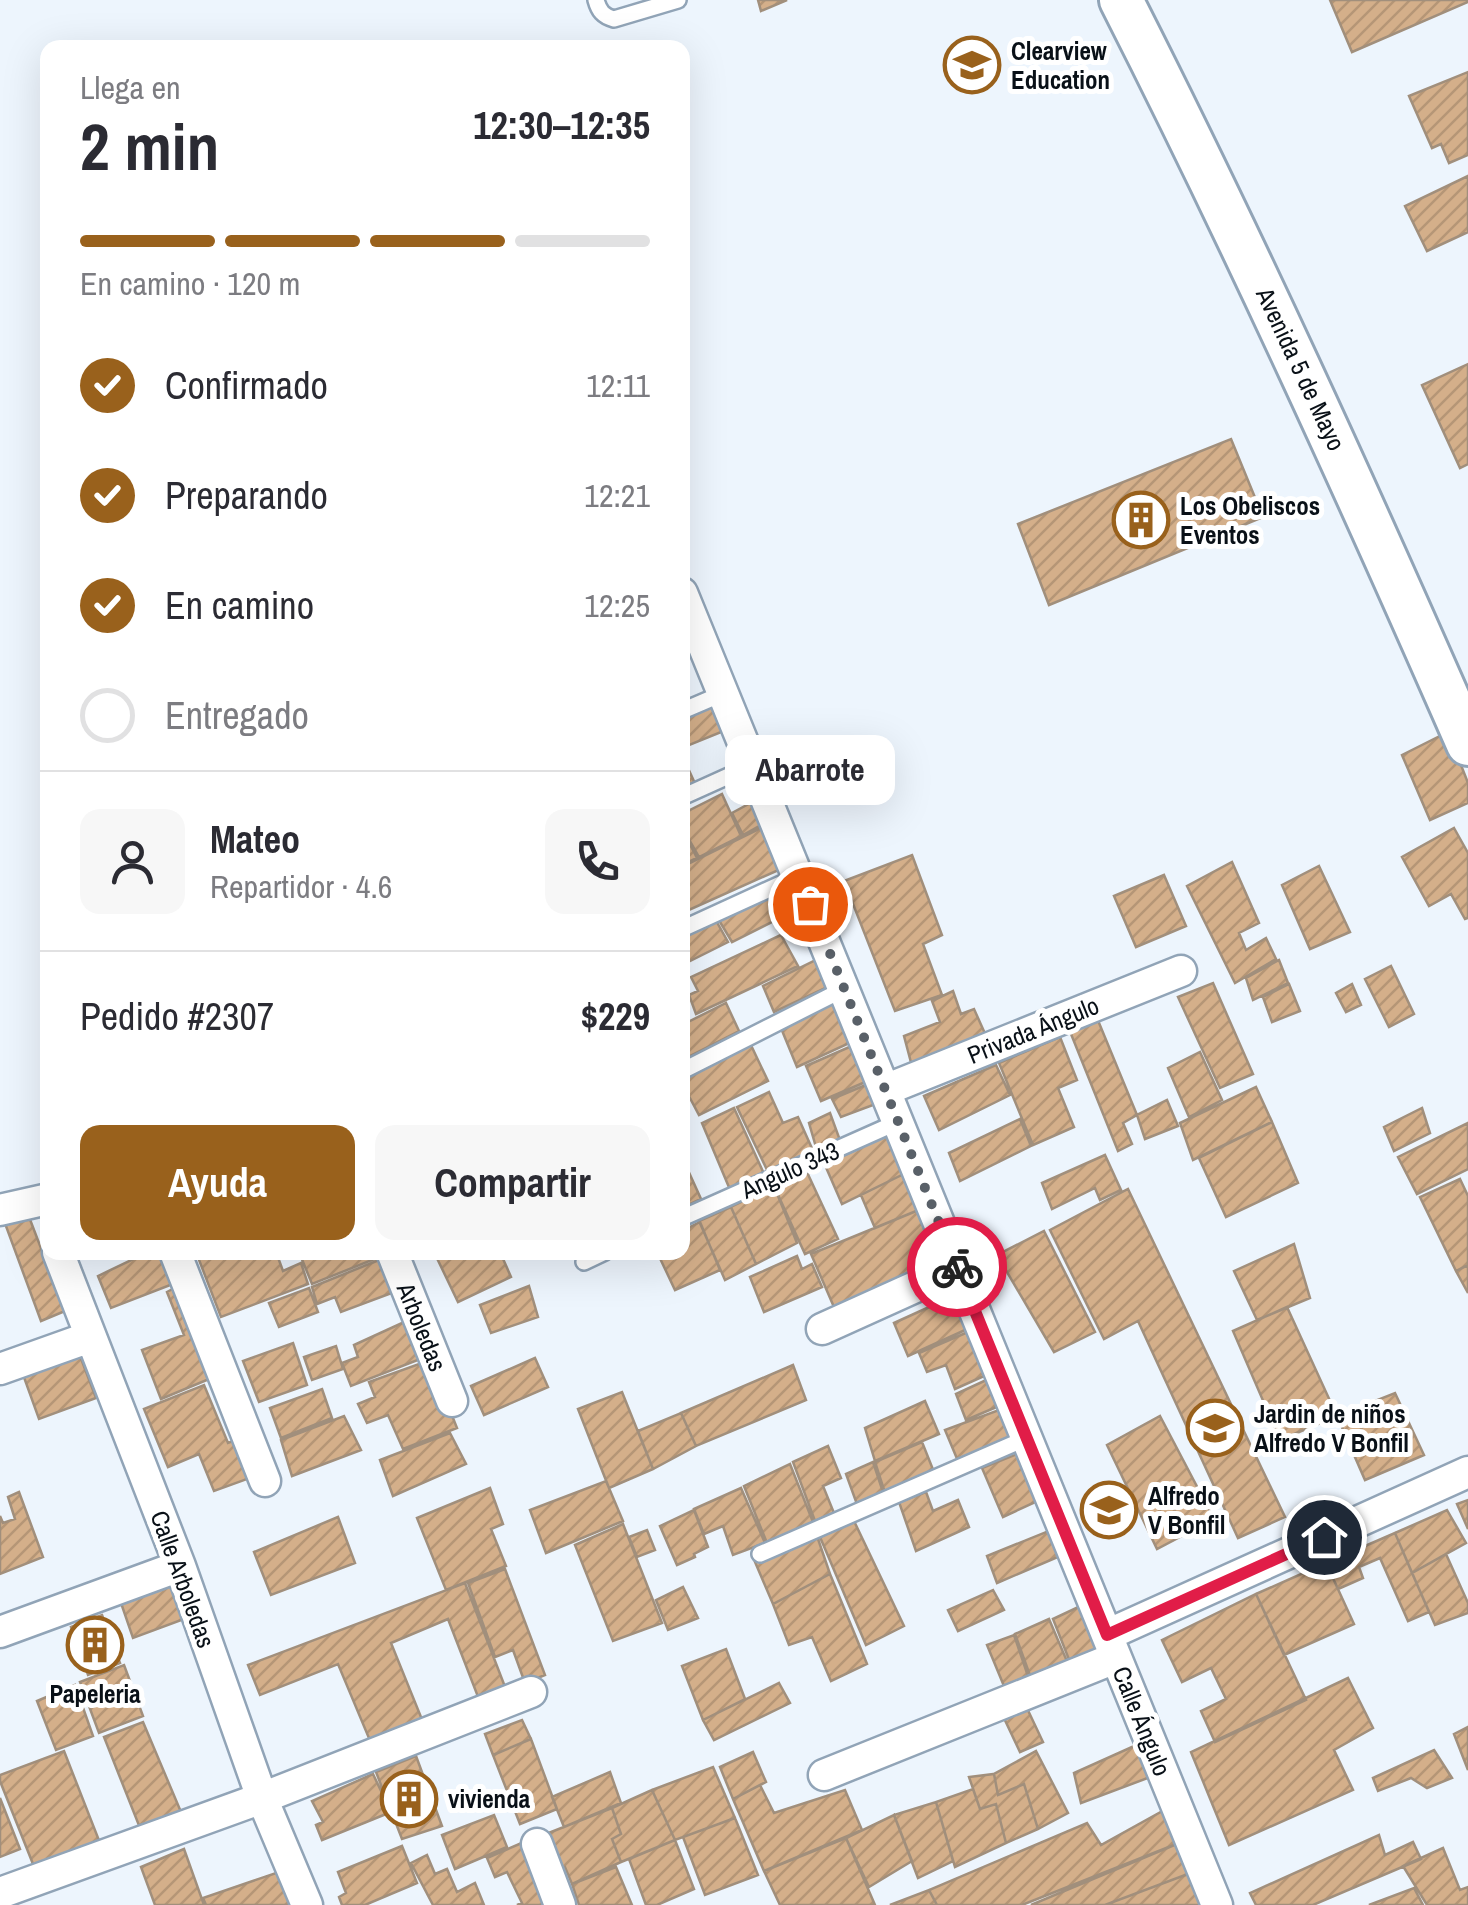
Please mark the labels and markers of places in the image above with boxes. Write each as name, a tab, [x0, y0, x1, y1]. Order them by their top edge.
place label: Clearview Education	[1011, 34, 1110, 97]
school or university icon: Clearview Education	[942, 35, 1002, 95]
place label: Los Obeliscos Eventos	[1180, 489, 1320, 552]
building icon: Los Obeliscos Eventos	[1111, 490, 1171, 550]
callout: Abarrote	[725, 734, 895, 804]
pin	[768, 862, 853, 947]
place label: Jardin de niños Alfredo V Bonfil	[1254, 1397, 1409, 1460]
school or university icon: Jardin de niños Alfredo V Bonfil	[1185, 1398, 1245, 1458]
place label: Alfredo V Bonfil	[1148, 1479, 1225, 1542]
school or university icon: Alfredo V Bonfil	[1079, 1480, 1139, 1540]
pin	[1282, 1495, 1367, 1580]
building icon: Papeleria	[65, 1615, 125, 1675]
place label: Papeleria	[49, 1677, 141, 1711]
building icon: vivienda	[379, 1769, 439, 1829]
place label: vivienda	[448, 1782, 531, 1816]

